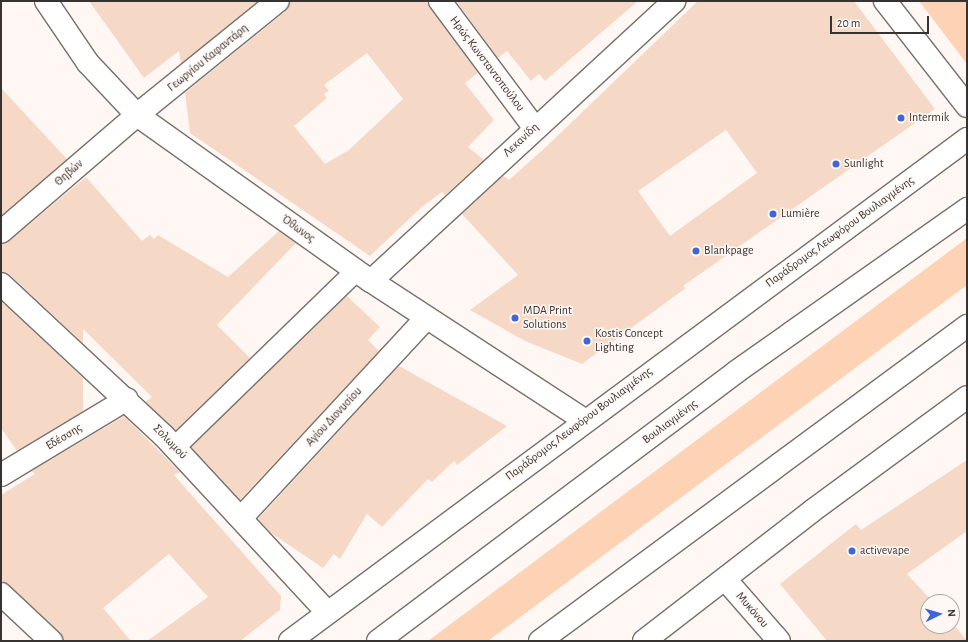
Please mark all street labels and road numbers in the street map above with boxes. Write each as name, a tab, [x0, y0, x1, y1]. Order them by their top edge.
street label: Ηρώς Κωνσταντοπούλου	[446, 13, 528, 115]
street label: Γεωργίου Καφαντάρη	[165, 21, 251, 95]
street label: Λεκανίδη	[500, 120, 542, 160]
street label: Θηβών	[52, 157, 86, 189]
street label: Παράδρομος Λεωφόρου Βουλιαγμένης	[763, 173, 917, 291]
street label: Όθωνος	[278, 212, 318, 246]
street label: Παράδρομος Λεωφόρου Βουλιαγμένης	[503, 364, 655, 484]
street label: Αγίου Διονυσίου	[303, 384, 365, 450]
street label: Βουλιαγμένης	[640, 397, 700, 447]
street label: Εδέσσης	[43, 421, 85, 453]
street label: Σολωμού	[150, 422, 190, 462]
street label: Μυκόνου	[733, 589, 771, 631]

